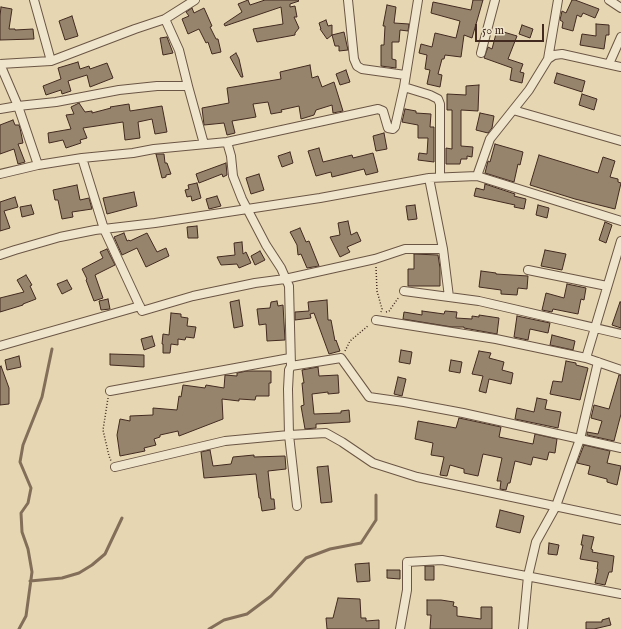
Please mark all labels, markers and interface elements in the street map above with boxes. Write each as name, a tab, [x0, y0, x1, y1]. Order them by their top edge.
scale bar	[477, 16, 546, 42]
text: 50 m	[482, 23, 504, 38]

